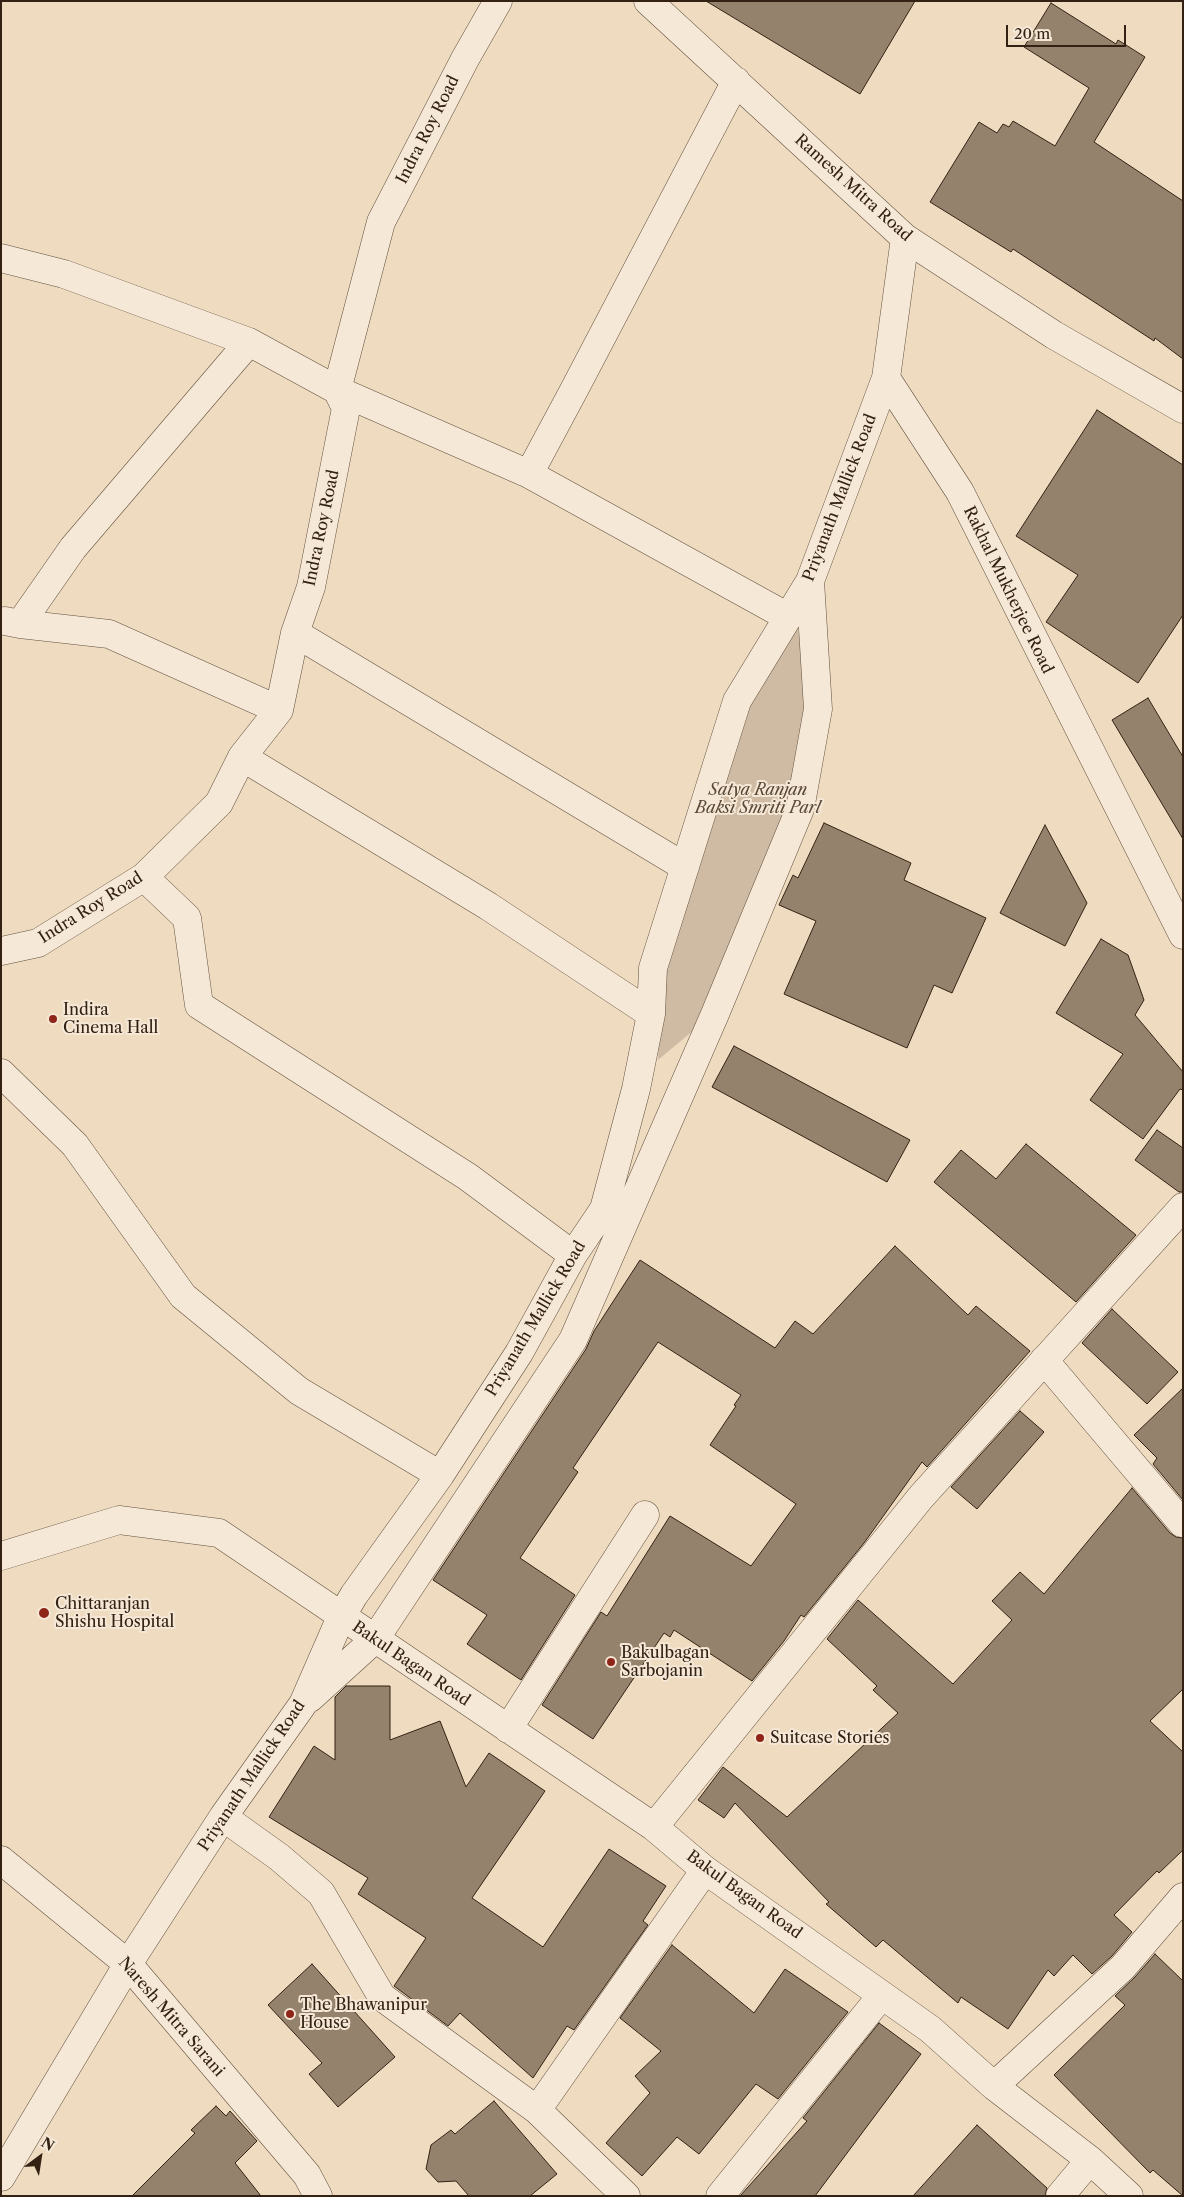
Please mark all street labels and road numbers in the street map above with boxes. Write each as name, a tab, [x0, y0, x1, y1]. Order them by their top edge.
street label: Indra Roy Road	[392, 73, 464, 187]
street label: Ramesh Mitra Road	[791, 130, 915, 246]
street label: Priyanath Mallick Road	[799, 412, 881, 584]
street label: Indra Roy Road	[300, 468, 344, 588]
street label: Rakhal Mukherjee Road	[959, 503, 1057, 677]
street label: Indra Roy Road	[36, 868, 146, 948]
street label: Priyanath Mallick Road	[482, 1238, 590, 1400]
street label: Bakul Bagan Road	[348, 1617, 474, 1711]
street label: Priyanath Mallick Road	[194, 1697, 310, 1855]
street label: Bakul Bagan Road	[683, 1847, 805, 1943]
street label: Naresh Mitra Sarani	[114, 1953, 228, 2081]

